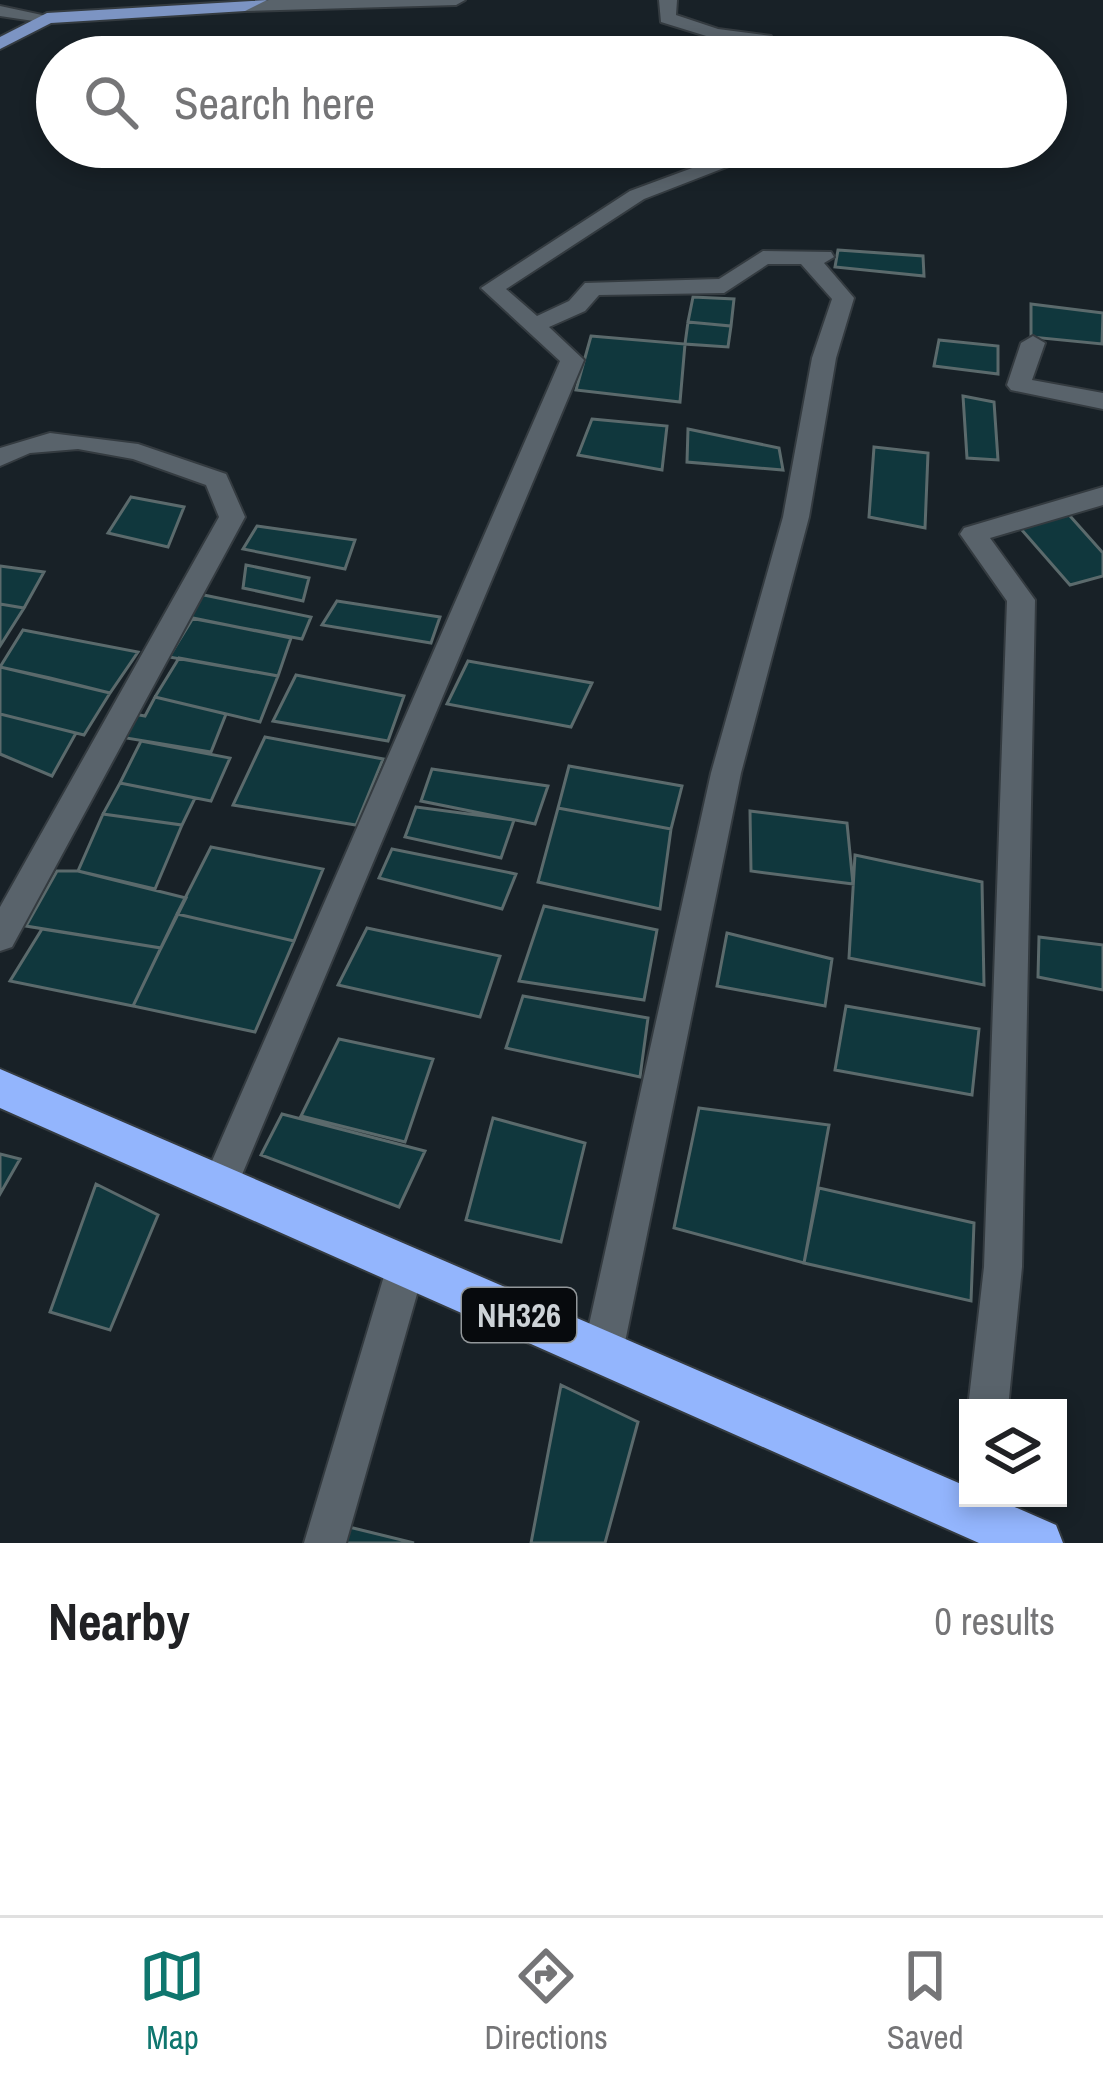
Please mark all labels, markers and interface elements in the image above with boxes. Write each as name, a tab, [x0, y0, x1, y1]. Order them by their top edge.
search box	[36, 36, 1067, 168]
icon: search	[78, 69, 144, 135]
text: Search here	[174, 72, 375, 133]
road number: NH326	[462, 1288, 576, 1342]
map controls	[959, 1399, 1067, 1507]
button: layers	[959, 1399, 1067, 1507]
text: Nearby	[48, 1587, 190, 1656]
text: 0 results	[934, 1595, 1055, 1647]
tab: Map	[139, 1943, 205, 2059]
tab: Directions	[484, 1943, 608, 2059]
tab: Saved	[887, 1943, 963, 2059]

